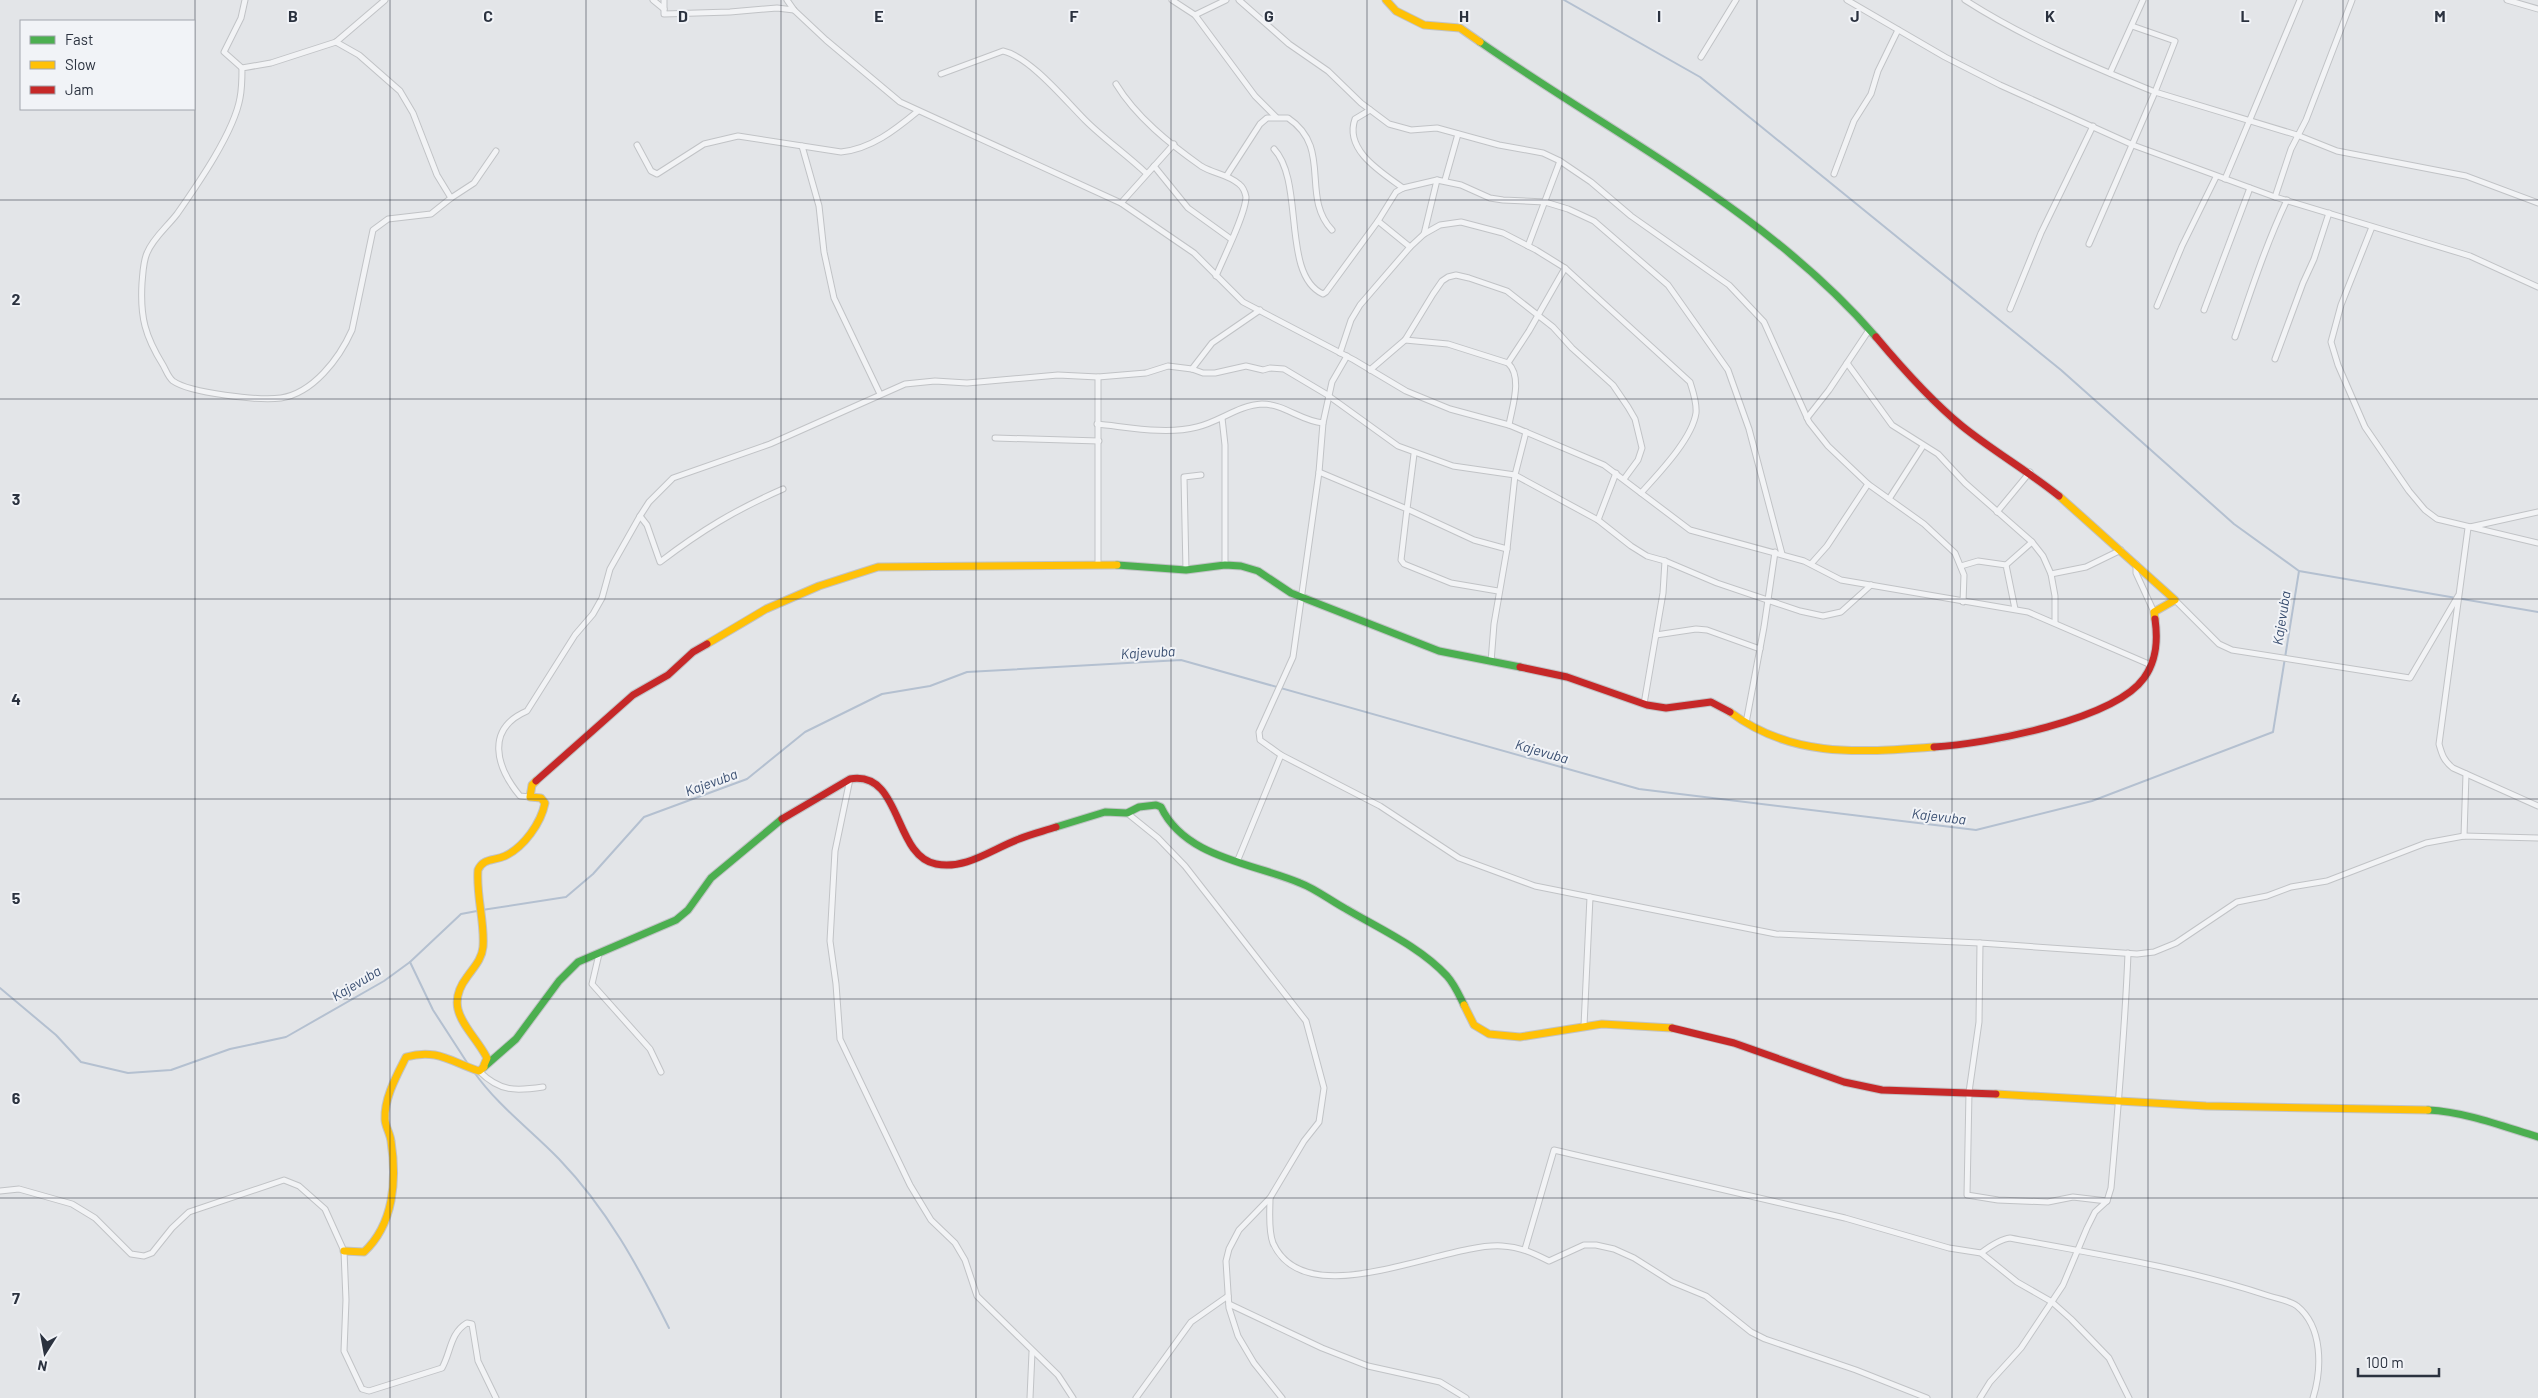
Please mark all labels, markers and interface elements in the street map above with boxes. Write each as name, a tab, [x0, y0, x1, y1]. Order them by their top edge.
text: B	[288, 6, 298, 25]
text: C	[483, 6, 493, 25]
text: D	[678, 6, 688, 25]
text: E	[874, 6, 884, 25]
text: F	[1070, 6, 1079, 25]
text: G	[1264, 6, 1274, 25]
text: H	[1459, 6, 1469, 25]
text: I	[1657, 6, 1661, 25]
text: J	[1850, 6, 1860, 25]
text: K	[2045, 6, 2055, 25]
text: L	[2240, 6, 2250, 25]
text: M	[2434, 6, 2446, 25]
legend	[20, 20, 195, 110]
text: Fast	[65, 30, 93, 48]
text: Slow	[65, 55, 96, 73]
text: Jam	[65, 80, 94, 98]
text: 2	[12, 289, 21, 308]
text: 3	[12, 489, 20, 508]
water label: Kajevuba	[2268, 590, 2294, 646]
water label: Kajevuba	[1120, 642, 1176, 662]
text: 4	[11, 689, 21, 708]
water label: Kajevuba	[1513, 735, 1571, 767]
water label: Kajevuba	[683, 765, 739, 799]
water label: Kajevuba	[1911, 804, 1967, 828]
text: 5	[12, 888, 21, 907]
water label: Kajevuba	[328, 962, 384, 1004]
text: 6	[12, 1088, 21, 1107]
text: 7	[12, 1288, 20, 1307]
north arrow	[20, 1328, 70, 1378]
scale bar	[2358, 1346, 2439, 1378]
text: 100 m	[2366, 1353, 2404, 1371]
text: N	[36, 1357, 49, 1375]

